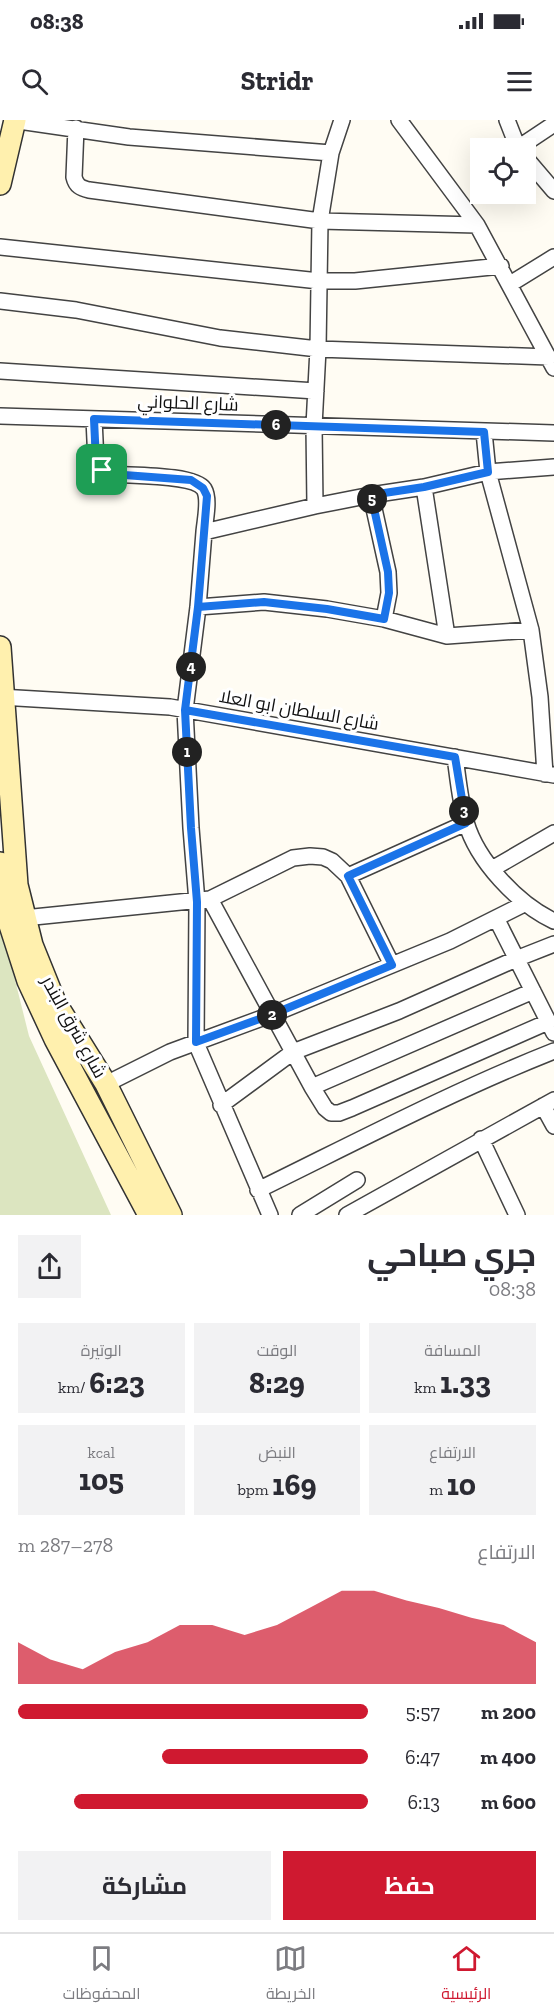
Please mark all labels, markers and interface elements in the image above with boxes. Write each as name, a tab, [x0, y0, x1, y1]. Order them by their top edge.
text: 08:38	[30, 8, 84, 35]
icon: search	[18, 65, 51, 98]
text: Stridr	[240, 65, 314, 97]
icon: menu	[503, 65, 536, 98]
map controls	[470, 138, 536, 204]
button: locate	[470, 138, 536, 204]
street label: شارع الحلواني	[137, 390, 239, 419]
pin: 6	[261, 410, 291, 440]
text: 6	[272, 415, 280, 434]
pin	[76, 444, 127, 495]
icon: arrive	[85, 453, 118, 486]
pin: 5	[357, 484, 387, 514]
text: 5	[368, 489, 376, 508]
pin: 4	[176, 652, 206, 682]
text: 4	[186, 657, 196, 676]
street label: شارع السلطان ابو العلا	[217, 685, 381, 736]
pin: 1	[172, 737, 202, 767]
text: 1	[184, 742, 190, 761]
pin: 3	[449, 796, 479, 826]
text: 3	[460, 801, 468, 820]
street label: شارع شرق البندر	[36, 971, 111, 1082]
pin: 2	[257, 1000, 287, 1030]
text: 2	[268, 1005, 276, 1024]
button: share	[18, 1235, 81, 1298]
text: جري صباحي	[367, 1235, 536, 1274]
text: 08:38	[489, 1277, 536, 1301]
text: الوتيرة	[81, 1341, 122, 1360]
text: الوقت	[257, 1341, 297, 1360]
text: المسافة	[424, 1341, 481, 1360]
text: 6:23	[89, 1365, 145, 1401]
text: 8:29	[249, 1365, 305, 1401]
text: 1.33	[440, 1365, 491, 1401]
text: /km	[58, 1378, 89, 1397]
text: km	[414, 1378, 440, 1397]
text: kcal	[88, 1443, 115, 1462]
text: النبض	[258, 1443, 296, 1462]
text: الارتفاع	[429, 1443, 476, 1462]
text: 105	[79, 1462, 124, 1498]
text: 169	[272, 1467, 317, 1503]
text: 10	[447, 1467, 476, 1503]
text: bpm	[237, 1480, 272, 1499]
text: m	[429, 1480, 447, 1499]
text: 278–287 m	[18, 1533, 113, 1557]
text: الارتفاع	[477, 1540, 536, 1564]
text: 5:57	[406, 1700, 440, 1724]
text: 200 m	[481, 1700, 536, 1724]
text: 6:47	[405, 1745, 440, 1769]
text: 400 m	[480, 1745, 536, 1769]
text: 6:13	[407, 1790, 440, 1814]
text: 600 m	[481, 1790, 536, 1814]
button: مشاركة	[18, 1851, 271, 1920]
button: حفظ	[283, 1851, 536, 1920]
tab: المحفوظات	[63, 1942, 141, 2008]
tab: الخريطة	[266, 1942, 316, 2008]
tab: الرئيسية	[441, 1942, 491, 2008]

